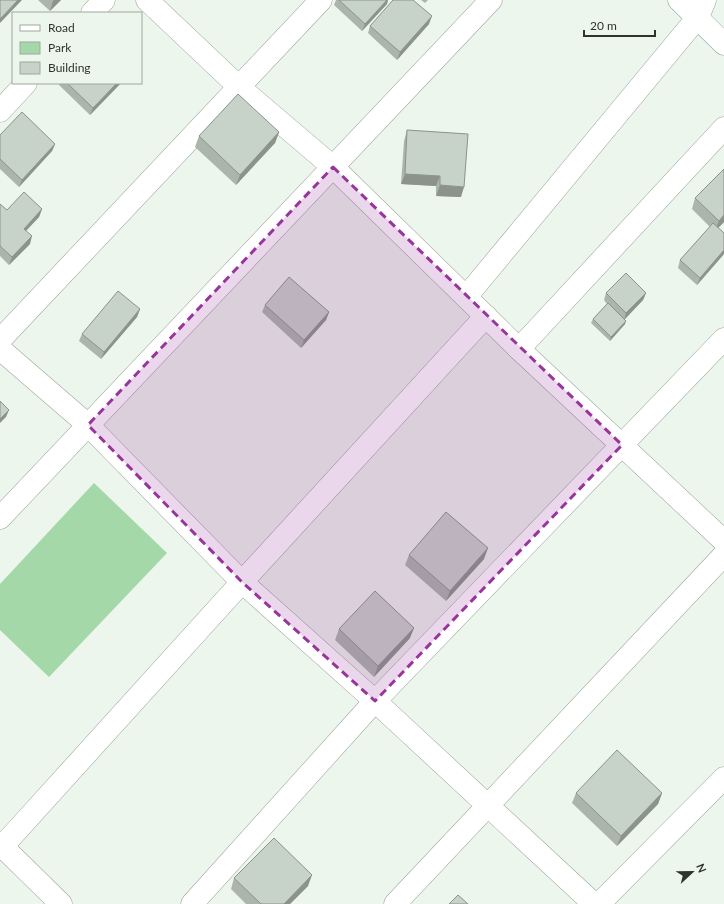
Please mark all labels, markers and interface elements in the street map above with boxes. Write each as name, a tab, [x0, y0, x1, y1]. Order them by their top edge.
legend	[12, 12, 142, 84]
scale bar	[584, 12, 655, 38]
text: 20 m	[590, 18, 617, 33]
text: Road	[48, 20, 75, 35]
text: Park	[48, 40, 72, 55]
text: Building	[48, 60, 91, 75]
north arrow	[672, 852, 712, 892]
text: N	[694, 862, 709, 874]

